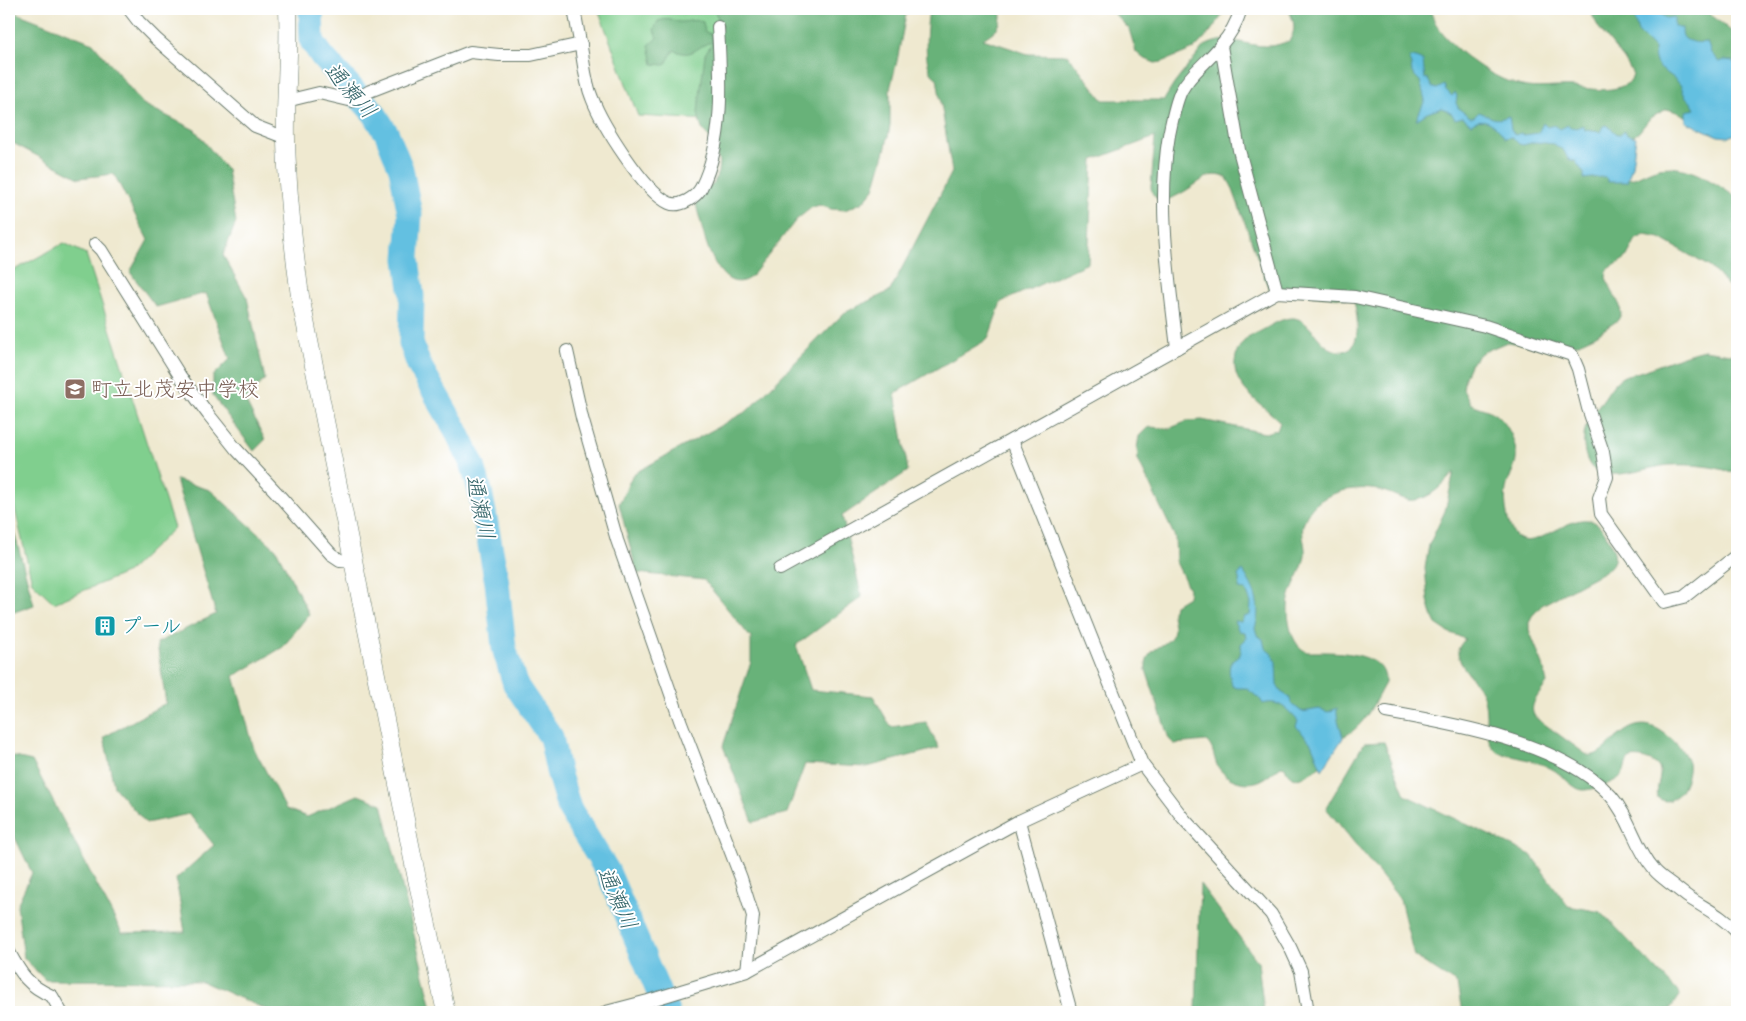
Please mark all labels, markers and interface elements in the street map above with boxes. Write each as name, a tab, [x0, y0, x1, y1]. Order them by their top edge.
water label: 通瀬川	[318, 57, 382, 125]
place label: 町立北茂安中学校	[91, 376, 259, 402]
school or university icon: 町立北茂安中学校	[63, 377, 87, 401]
water label: 通瀬川	[459, 472, 501, 542]
place label: プール	[121, 613, 181, 639]
building icon: プール	[93, 614, 117, 638]
water label: 通瀬川	[591, 863, 643, 934]

